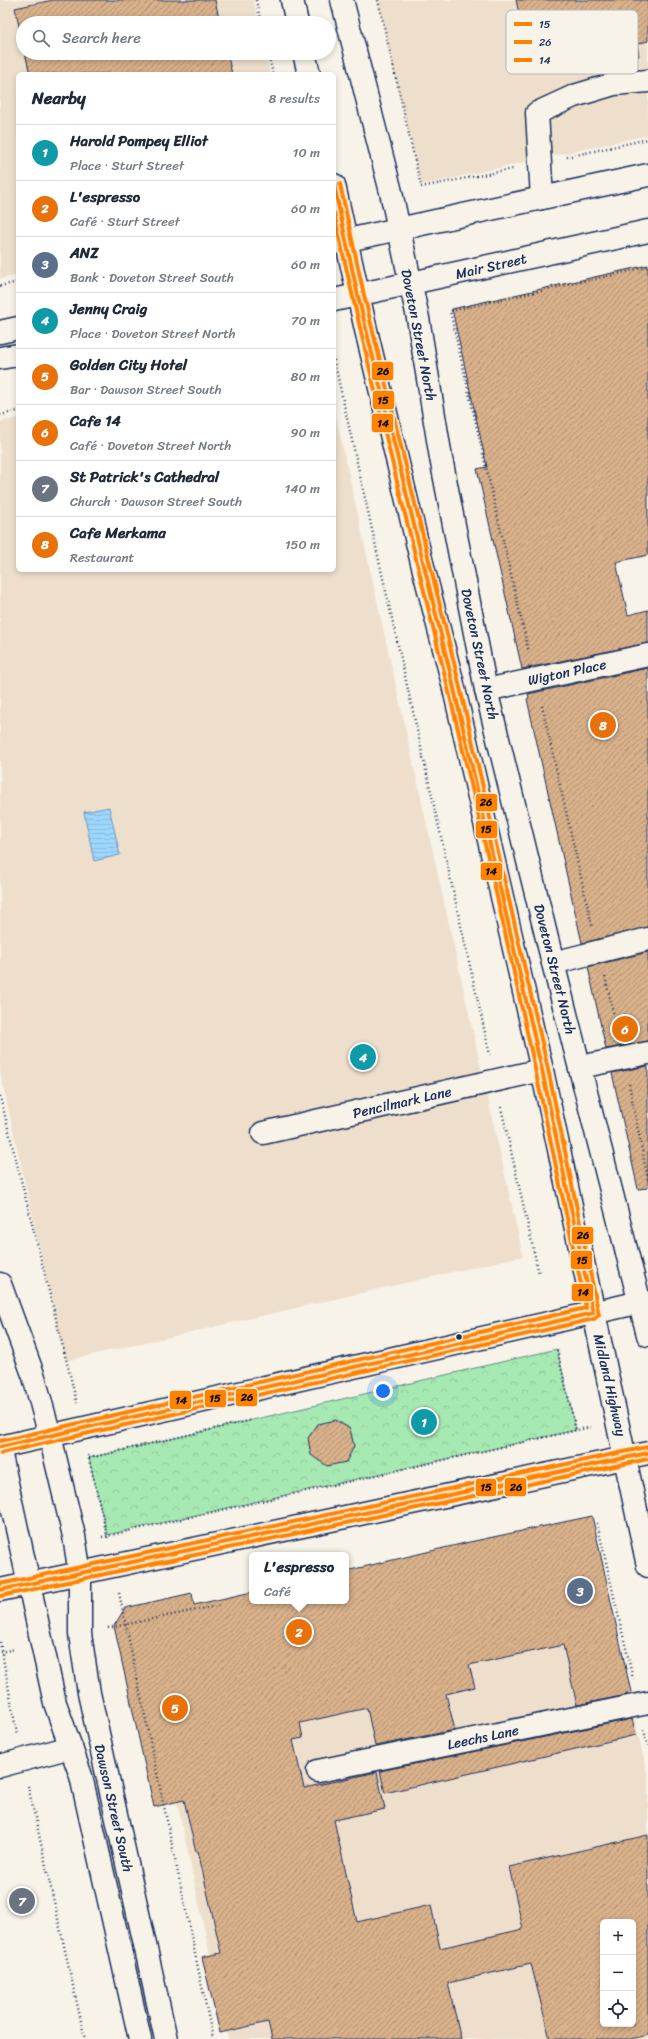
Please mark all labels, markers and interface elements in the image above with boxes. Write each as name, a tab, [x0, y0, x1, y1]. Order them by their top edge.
legend	[506, 10, 638, 74]
text: 15	[539, 15, 551, 34]
search box	[16, 16, 336, 60]
text: Search here	[62, 25, 141, 51]
icon: search	[30, 27, 52, 49]
text: 26	[539, 33, 552, 52]
text: 14	[539, 51, 551, 70]
text: Nearby	[32, 83, 86, 113]
text: 8 results	[268, 87, 320, 110]
text: Harold Pompey Elliot	[70, 128, 208, 154]
text: 1	[42, 141, 48, 164]
text: 10 m	[293, 141, 320, 164]
text: Place · Sturt Street	[70, 154, 184, 177]
text: L'espresso	[70, 184, 140, 210]
text: 2	[41, 197, 49, 220]
text: 60 m	[291, 197, 320, 220]
text: Café · Sturt Street	[70, 210, 180, 233]
text: ANZ	[70, 240, 99, 266]
street label: Mair Street	[453, 246, 529, 287]
text: 3	[41, 253, 49, 276]
text: 60 m	[291, 253, 320, 276]
text: Bank · Doveton Street South	[70, 266, 234, 289]
street label: Doveton Street North	[393, 267, 444, 403]
text: Jenny Craig	[70, 296, 147, 322]
text: 4	[41, 309, 49, 332]
text: 70 m	[291, 309, 320, 332]
text: Place · Doveton Street North	[70, 322, 236, 345]
text: Golden City Hotel	[70, 352, 187, 378]
line badge: 26	[371, 361, 394, 381]
text: 26	[376, 362, 389, 381]
text: 5	[41, 365, 49, 388]
text: 80 m	[291, 365, 320, 388]
text: Bar · Dawson Street South	[70, 378, 222, 401]
line badge: 15	[372, 390, 395, 410]
text: 15	[377, 391, 389, 410]
text: Cafe 14	[70, 408, 121, 434]
line badge: 14	[371, 413, 394, 433]
text: 14	[377, 414, 389, 433]
text: 6	[41, 421, 49, 444]
text: 90 m	[290, 421, 320, 444]
text: Café · Doveton Street North	[70, 434, 231, 457]
text: St Patrick's Cathedral	[70, 464, 219, 490]
text: 7	[41, 477, 49, 500]
text: 140 m	[285, 477, 320, 500]
text: Church · Dawson Street South	[70, 490, 242, 513]
text: Cafe Merkama	[70, 520, 166, 546]
text: 8	[41, 533, 49, 556]
text: 150 m	[285, 533, 320, 556]
text: Restaurant	[70, 546, 134, 569]
street label: Doveton Street North	[453, 586, 506, 722]
street label: Wigton Place	[525, 652, 609, 693]
pin: 8	[590, 710, 616, 740]
line badge: 26	[475, 793, 498, 812]
text: 26	[479, 793, 492, 812]
line badge: 15	[475, 820, 498, 839]
text: 15	[480, 820, 492, 839]
line badge: 14	[480, 862, 503, 881]
text: 14	[485, 862, 497, 881]
street label: Doveton Street North	[526, 901, 583, 1037]
pin: 6	[612, 1014, 638, 1044]
pin: 4	[350, 1042, 376, 1072]
street label: Pencilmark Lane	[350, 1079, 454, 1126]
line badge: 26	[571, 1226, 594, 1245]
text: 26	[576, 1226, 589, 1245]
line badge: 15	[570, 1250, 593, 1270]
text: 15	[576, 1251, 588, 1270]
line badge: 14	[571, 1283, 594, 1302]
text: 14	[577, 1283, 589, 1302]
street label: Midland Highway	[586, 1331, 634, 1440]
unlabelled marker	[454, 1332, 464, 1342]
your location	[373, 1381, 393, 1401]
line badge: 26	[235, 1388, 258, 1407]
text: 26	[240, 1388, 253, 1407]
line badge: 15	[204, 1389, 227, 1408]
text: 15	[209, 1389, 221, 1408]
line badge: 14	[169, 1390, 192, 1410]
text: 14	[175, 1391, 187, 1410]
pin: 1	[411, 1407, 437, 1437]
line badge: 26	[504, 1477, 527, 1497]
line badge: 15	[475, 1478, 497, 1497]
text: 15	[480, 1478, 492, 1497]
text: 26	[509, 1478, 522, 1497]
popup	[249, 1552, 349, 1604]
text: L'espresso	[264, 1554, 334, 1580]
pin: 3	[567, 1576, 593, 1606]
text: Café	[264, 1580, 291, 1603]
pin: 2	[286, 1617, 312, 1647]
pin: 5	[162, 1693, 188, 1723]
street label: Leechs Lane	[445, 1718, 521, 1757]
street label: Dawson Street South	[87, 1742, 140, 1875]
pin: 7	[9, 1886, 35, 1916]
map controls	[600, 1919, 636, 2027]
button: +	[600, 1919, 636, 1955]
button: −	[600, 1955, 636, 1991]
button: locate	[600, 1991, 636, 2027]

